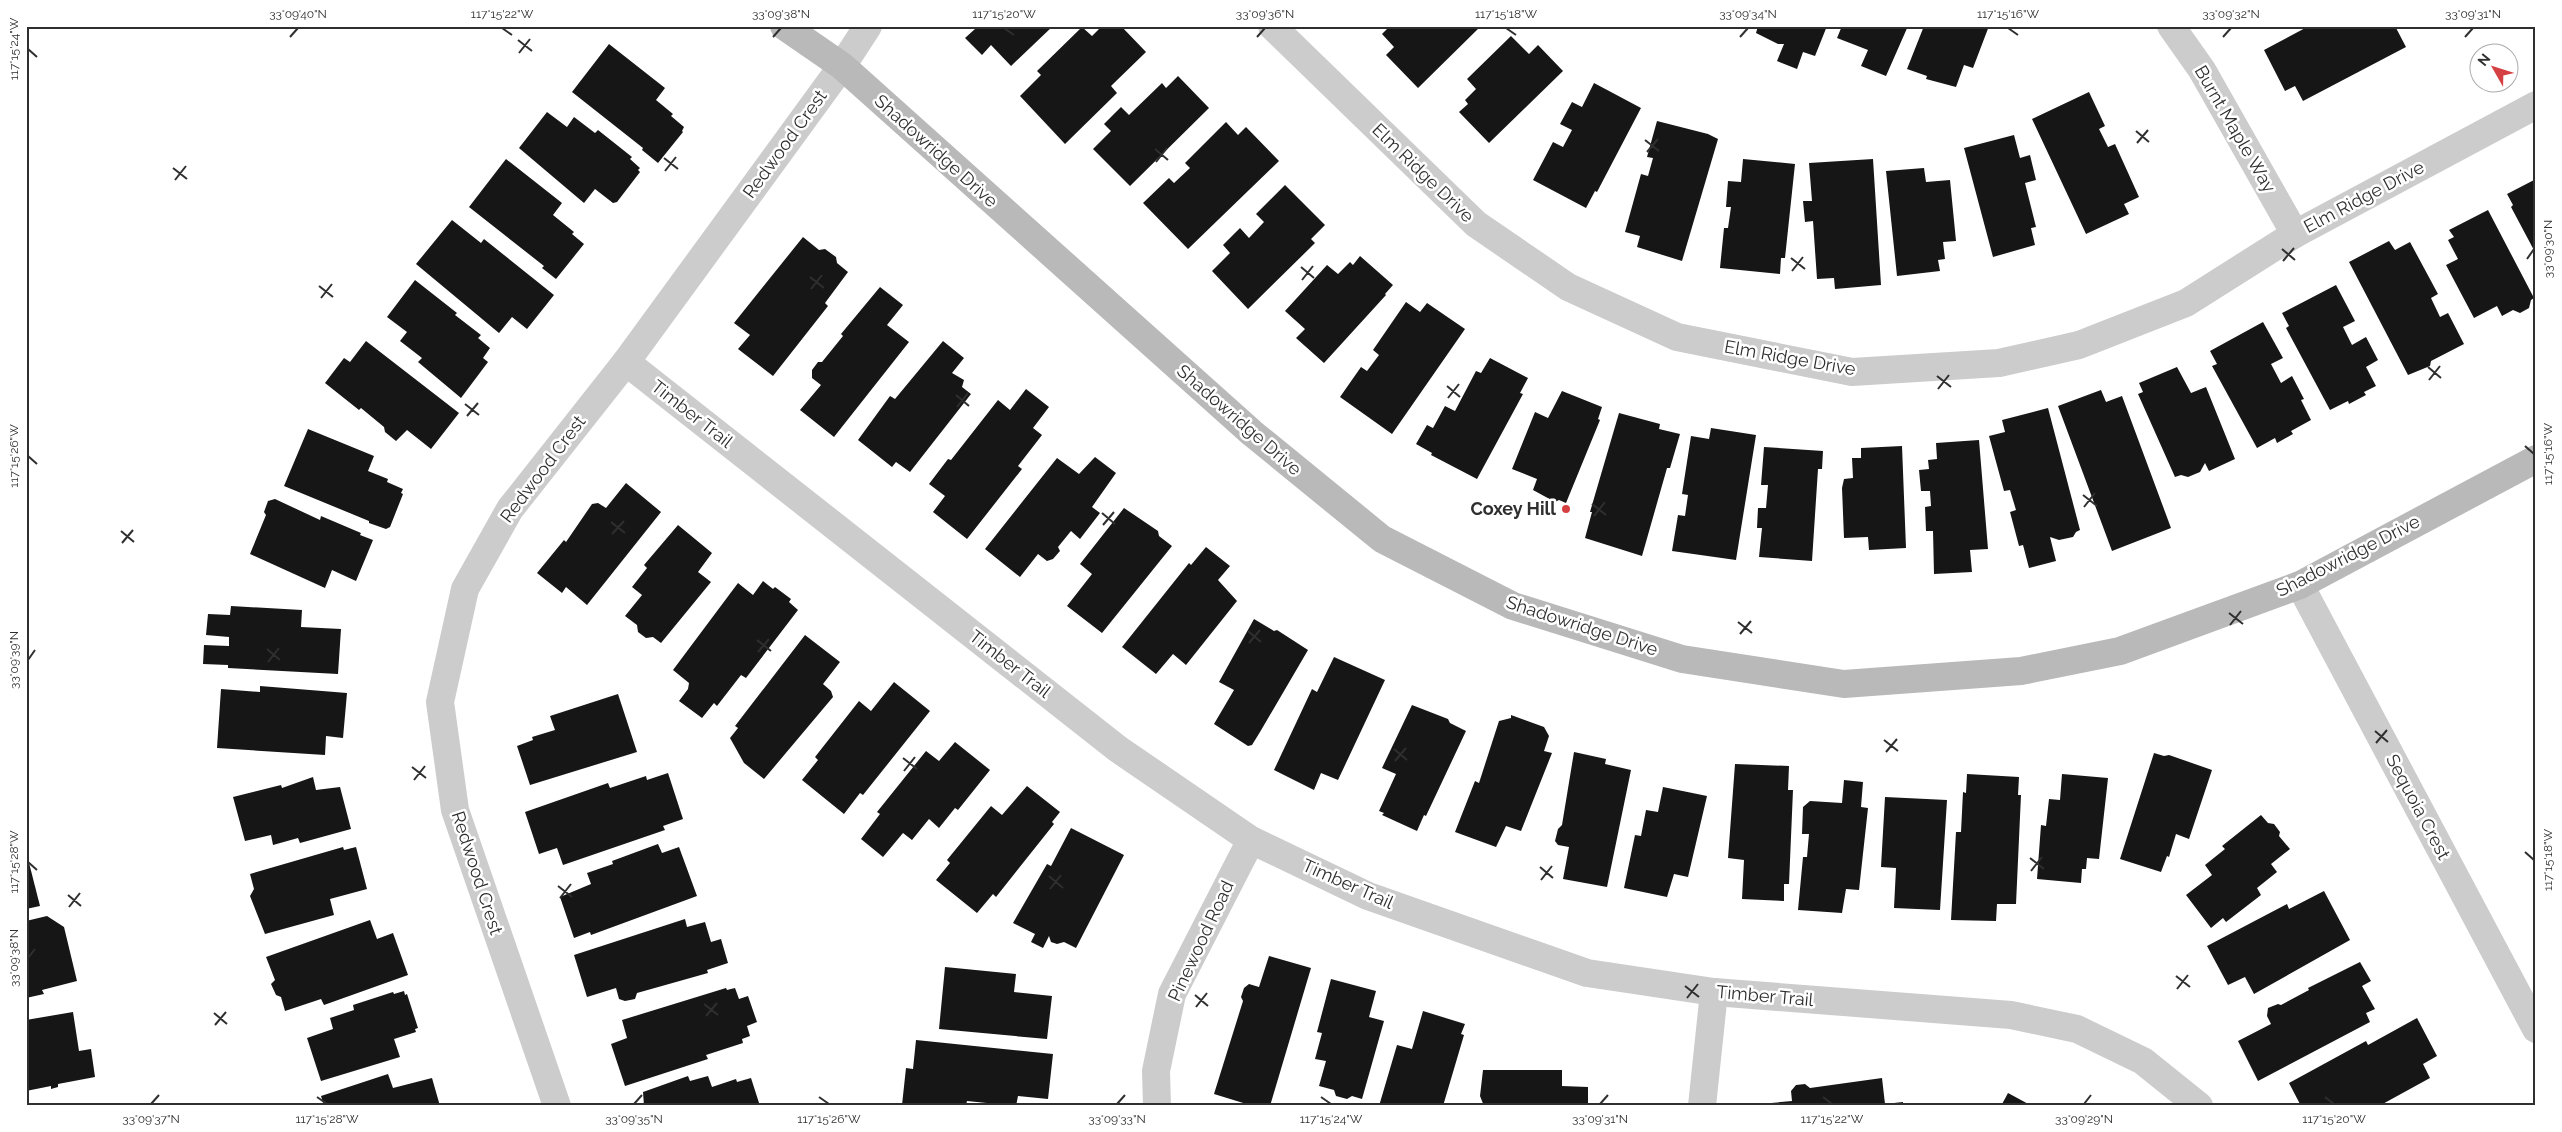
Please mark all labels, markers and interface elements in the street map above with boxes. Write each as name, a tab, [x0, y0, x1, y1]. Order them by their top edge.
text: 33°09'40"N	[269, 7, 327, 21]
text: 117°15'22"W	[471, 7, 534, 21]
text: 33°09'38"N	[752, 7, 810, 21]
text: 117°15'20"W	[972, 7, 1036, 21]
text: 33°09'36"N	[1236, 7, 1294, 21]
text: 117°15'18"W	[1475, 7, 1538, 21]
text: 33°09'34"N	[1719, 7, 1777, 21]
text: 117°15'16"W	[1977, 7, 2040, 21]
text: 33°09'32"N	[2202, 7, 2260, 21]
text: 33°09'31"N	[2445, 7, 2501, 21]
text: 117°15'24"W	[7, 17, 21, 80]
north arrow	[2470, 42, 2520, 92]
text: N	[2474, 51, 2493, 69]
street label: Burnt Maple Way	[2191, 61, 2280, 196]
street label: Redwood Crest	[738, 86, 831, 202]
street label: Shadowridge Drive	[871, 90, 1002, 212]
street label: Elm Ridge Drive	[1368, 119, 1479, 227]
street label: Elm Ridge Drive	[2300, 156, 2428, 237]
text: 33°09'30"N	[2541, 220, 2555, 278]
street label: Elm Ridge Drive	[1723, 336, 1858, 379]
street label: Shadowridge Drive	[1173, 360, 1306, 480]
street label: Timber Trail	[647, 375, 737, 452]
street label: Redwood Crest	[496, 411, 590, 526]
text: 117°15'16"W	[2541, 422, 2555, 485]
text: 117°15'26"W	[7, 424, 21, 488]
place label: Coxey Hill	[1470, 498, 1556, 519]
marker: Coxey Hill	[1560, 503, 1572, 515]
street label: Shadowridge Drive	[2273, 510, 2423, 601]
street label: Shadowridge Drive	[1504, 591, 1661, 660]
street label: Timber Trail	[965, 625, 1055, 702]
text: 33°09'39"N	[7, 631, 21, 689]
street label: Sequoia Crest	[2382, 751, 2455, 863]
street label: Redwood Crest	[448, 809, 507, 937]
text: 117°15'18"W	[2541, 828, 2555, 891]
text: 117°15'28"W	[7, 830, 21, 894]
street label: Timber Trail	[1299, 854, 1397, 913]
street label: Pinewood Road	[1163, 877, 1238, 1004]
text: 33°09'38"N	[7, 929, 21, 987]
street label: Timber Trail	[1716, 981, 1815, 1010]
text: 33°09'37"N	[122, 1112, 180, 1126]
text: 117°15'28"W	[295, 1112, 359, 1126]
text: 33°09'35"N	[605, 1112, 663, 1126]
text: 117°15'26"W	[797, 1112, 861, 1126]
text: 33°09'33"N	[1088, 1112, 1146, 1126]
text: 117°15'24"W	[1300, 1112, 1363, 1126]
text: 33°09'31"N	[1572, 1112, 1628, 1126]
text: 117°15'22"W	[1801, 1112, 1864, 1126]
text: 33°09'29"N	[2055, 1112, 2113, 1126]
text: 117°15'20"W	[2302, 1112, 2366, 1126]

